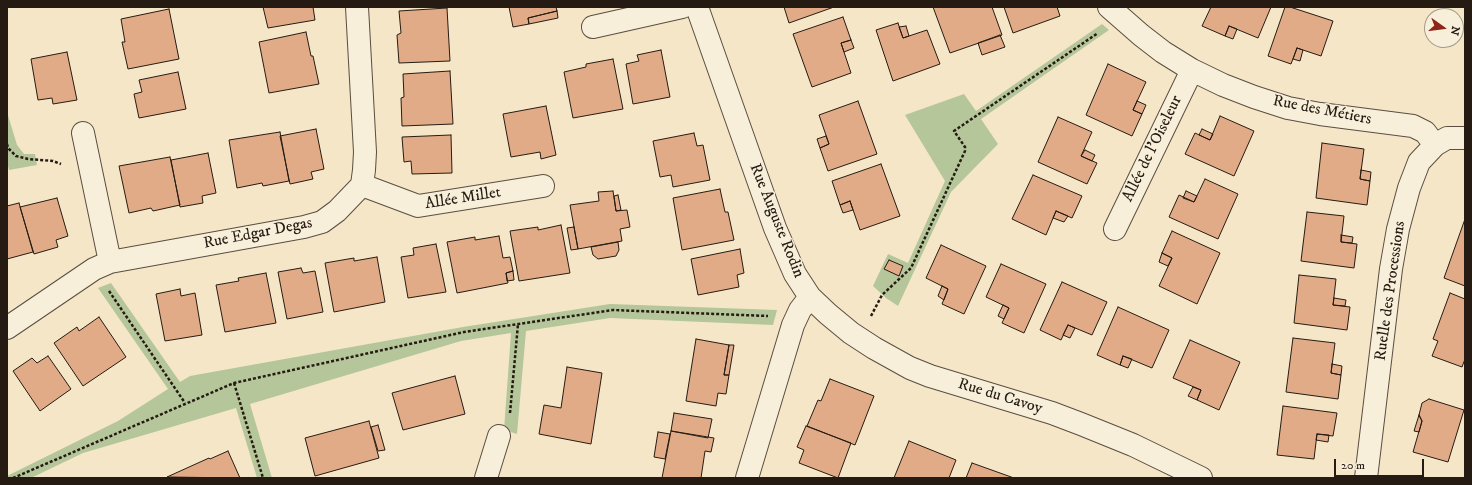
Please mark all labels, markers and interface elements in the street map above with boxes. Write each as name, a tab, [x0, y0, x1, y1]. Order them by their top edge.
north arrow	[1424, 8, 1464, 48]
text: N	[1447, 25, 1463, 37]
street label: Rue des Métiers	[1271, 92, 1373, 130]
street label: Allée de l'Oiseleur	[1119, 93, 1187, 205]
street label: Rue Auguste Rodin	[744, 161, 808, 281]
street label: Allée Millet	[424, 184, 502, 214]
street label: Rue Edgar Degas	[202, 214, 314, 254]
street label: Ruelle des Processions	[1372, 220, 1410, 362]
street label: Rue du Cavoy	[955, 375, 1045, 419]
scale bar	[1336, 451, 1426, 477]
text: 20 m	[1341, 458, 1365, 473]

